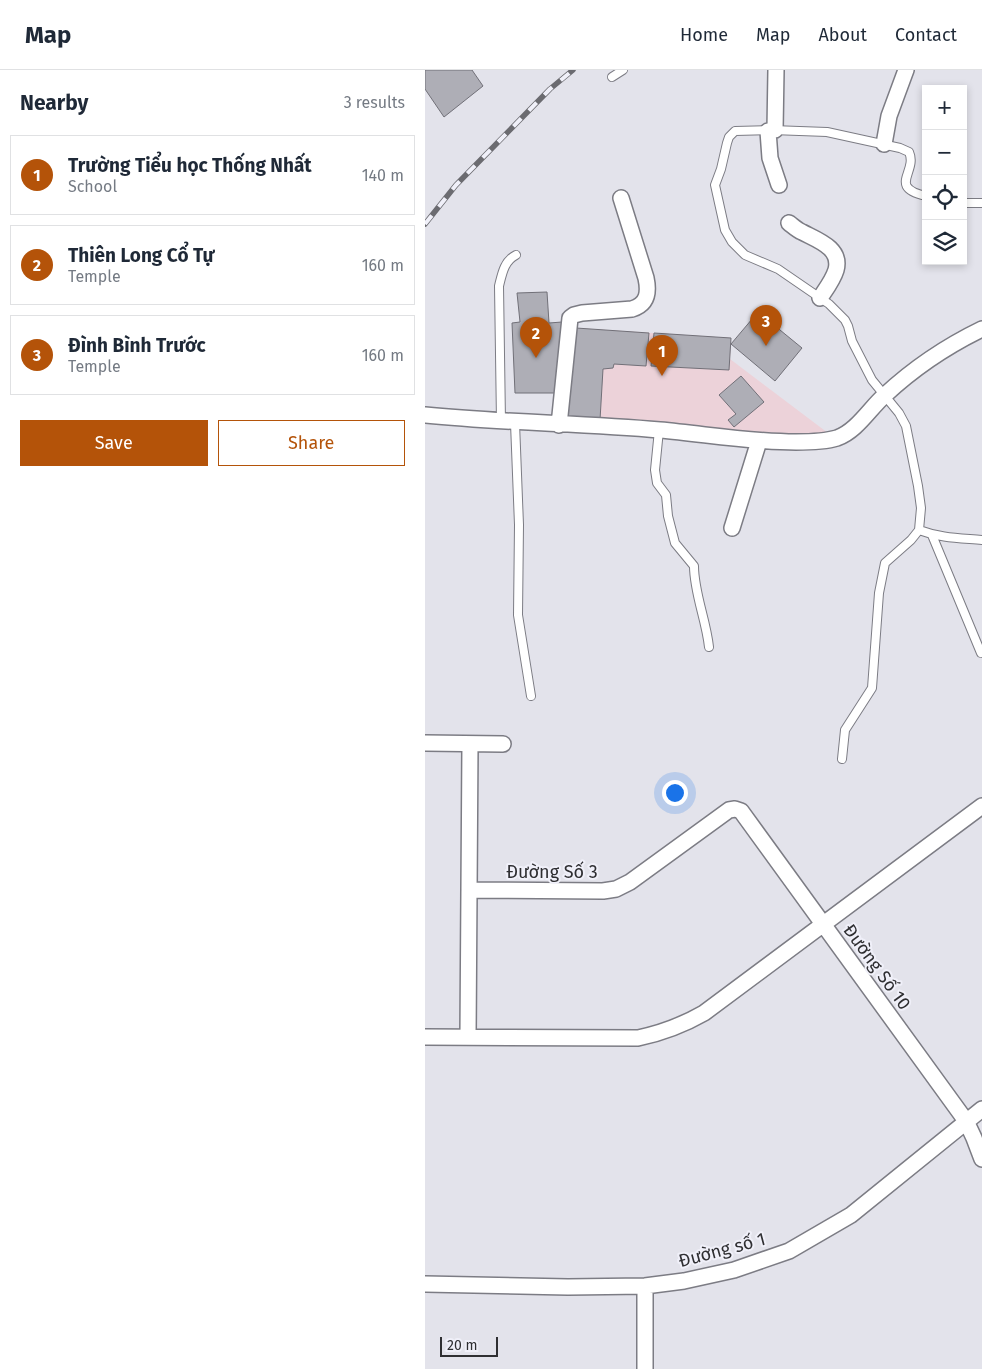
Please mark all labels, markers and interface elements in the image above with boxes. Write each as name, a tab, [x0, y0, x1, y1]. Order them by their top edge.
text: Map	[25, 21, 71, 49]
text: Home	[680, 24, 728, 46]
text: Map	[756, 24, 790, 46]
text: About	[818, 24, 867, 46]
text: Contact	[895, 24, 957, 46]
map controls	[922, 85, 967, 265]
button: +	[922, 85, 967, 130]
text: Nearby	[20, 90, 88, 116]
text: 3 results	[344, 93, 405, 112]
button: −	[922, 130, 967, 175]
text: Trường Tiểu học Thống Nhất	[68, 154, 312, 177]
text: 1	[33, 166, 41, 185]
text: 140 m	[362, 166, 404, 185]
button: locate	[922, 175, 967, 220]
text: School	[68, 177, 117, 196]
button: layers	[922, 220, 967, 265]
text: Thiên Long Cổ Tự	[68, 244, 215, 267]
text: 2	[33, 256, 41, 275]
text: 160 m	[362, 256, 404, 275]
text: Temple	[68, 267, 121, 286]
pin: 3	[750, 305, 782, 346]
pin: 2	[520, 317, 552, 358]
text: Đình Bình Trước	[68, 334, 206, 357]
pin: 1	[646, 335, 678, 376]
text: 3	[33, 346, 41, 365]
text: 160 m	[362, 346, 404, 365]
text: Temple	[68, 357, 121, 376]
button: Save	[20, 420, 208, 466]
button: Share	[218, 420, 405, 466]
your location	[662, 780, 688, 806]
street label: Đường Số 3	[506, 861, 598, 883]
street label: Đường Số 10	[839, 920, 915, 1014]
street label: Đường số 1	[676, 1228, 768, 1272]
scale bar	[440, 1334, 497, 1357]
text: 20 m	[447, 1337, 477, 1354]

